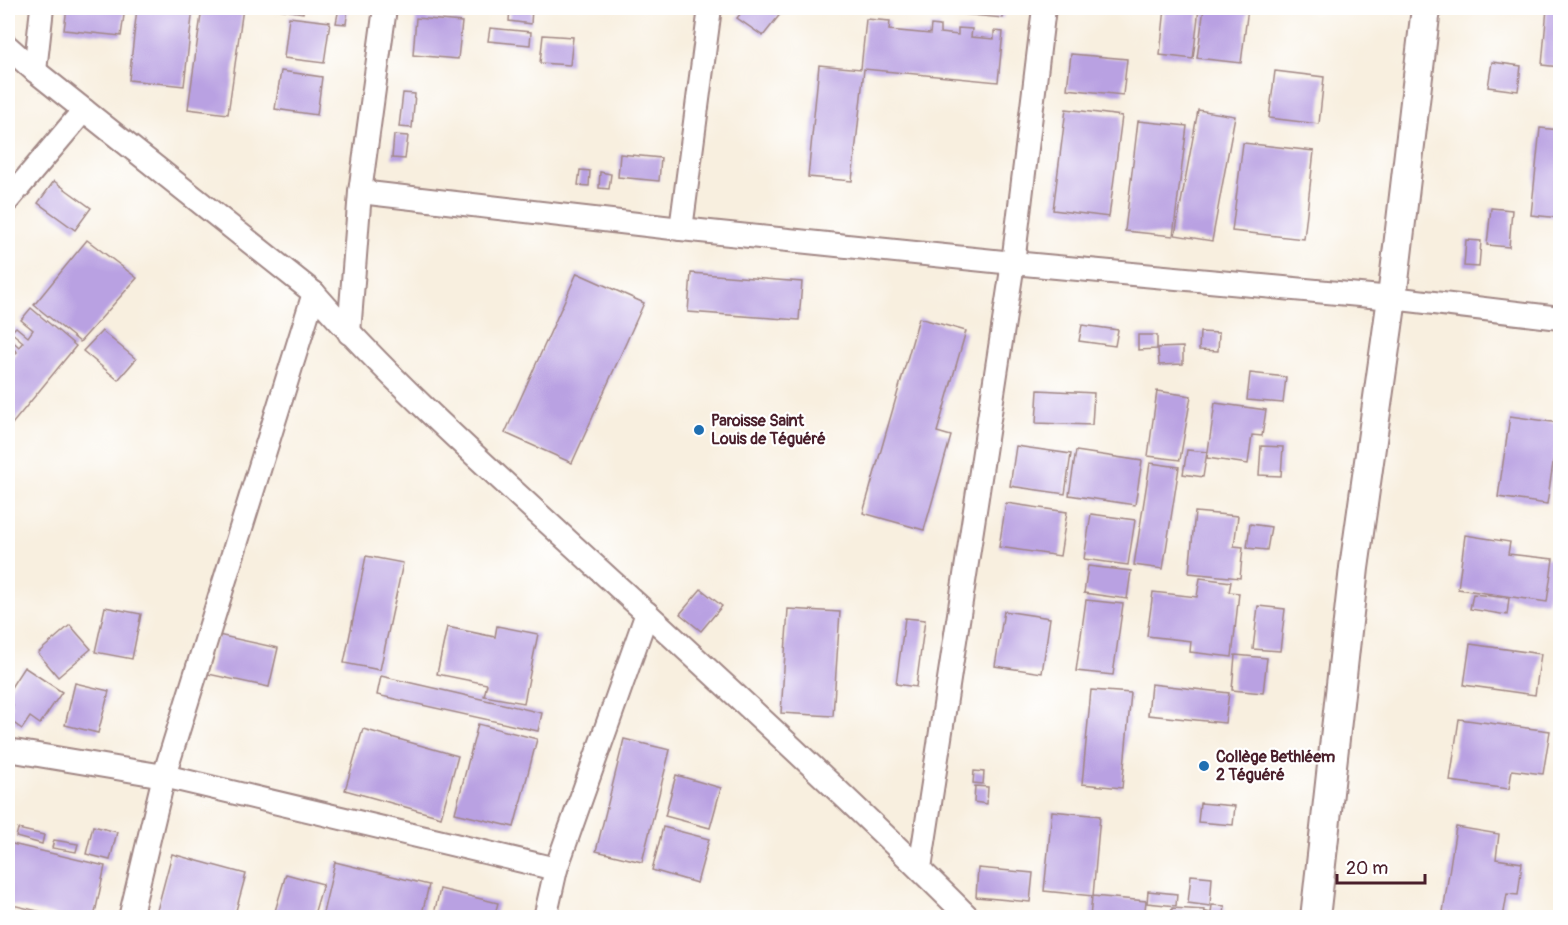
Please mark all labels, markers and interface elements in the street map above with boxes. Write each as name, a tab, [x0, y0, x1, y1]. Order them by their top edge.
place label: Paroisse Saint Louis de Téguéré	[711, 411, 826, 449]
marker: Paroisse Saint Louis de Téguéré	[692, 423, 706, 437]
place label: Collège Bethléem 2 Téguéré	[1216, 747, 1335, 785]
marker: Collège Bethléem 2 Téguéré	[1197, 759, 1211, 773]
scale bar	[1337, 847, 1426, 885]
text: 20 m	[1346, 857, 1388, 880]

